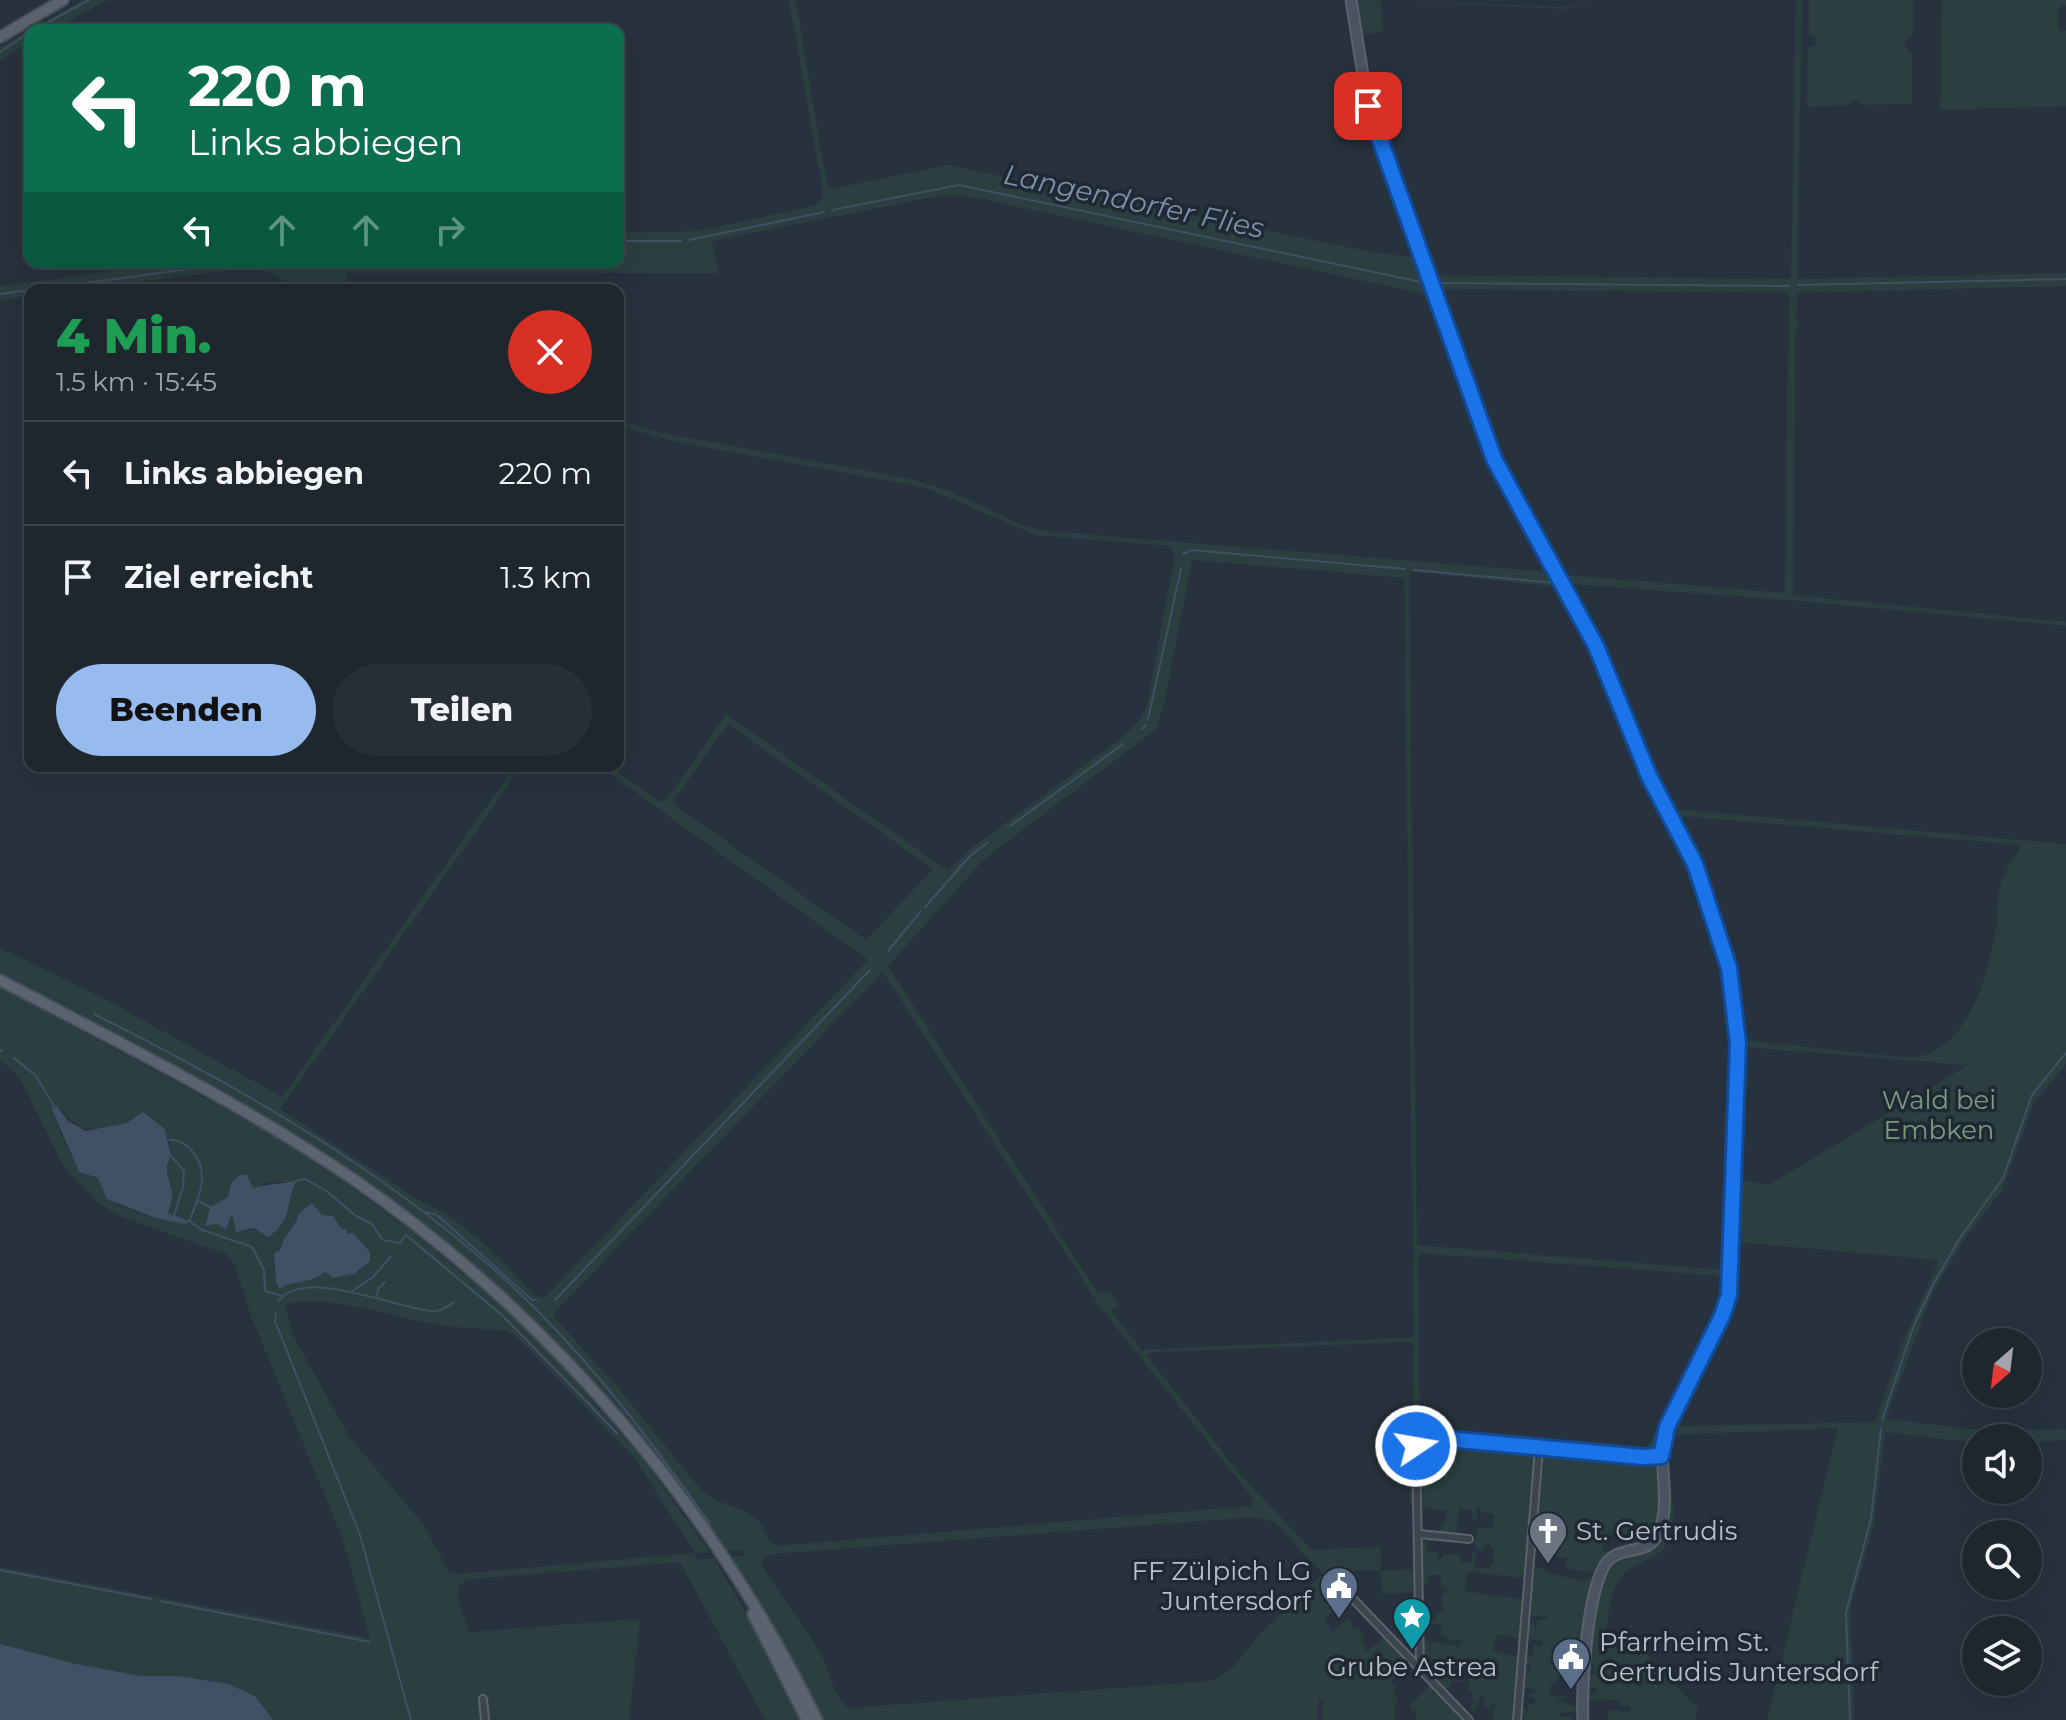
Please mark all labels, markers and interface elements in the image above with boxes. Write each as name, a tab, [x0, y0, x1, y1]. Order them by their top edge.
text: 220 m	[188, 52, 367, 120]
icon: left	[56, 56, 160, 160]
pin	[1334, 72, 1402, 140]
icon: arrive	[1346, 84, 1390, 128]
text: Links abbiegen	[188, 120, 463, 164]
water label: Langendorfer Flies	[1001, 157, 1267, 245]
icon: left	[176, 208, 220, 252]
icon: ahead	[260, 208, 304, 252]
icon: ahead	[344, 208, 388, 252]
icon: right	[428, 208, 472, 252]
text: 4 Min.	[56, 307, 211, 365]
button: close	[508, 310, 592, 394]
text: 1.5 km · 15:45	[56, 366, 217, 398]
icon: left	[56, 451, 100, 495]
text: Links abbiegen	[124, 455, 364, 492]
text: 220 m	[498, 455, 592, 492]
icon: arrive	[56, 555, 100, 599]
text: Ziel erreicht	[124, 559, 313, 596]
text: 1.3 km	[500, 559, 592, 596]
button: Beenden	[56, 664, 316, 756]
button: Teilen	[332, 664, 592, 756]
park label: Wald bei Embken	[1882, 1084, 1996, 1146]
north arrow	[1962, 1328, 2042, 1408]
map controls	[1962, 1328, 2042, 1696]
position arrow	[1374, 1404, 1458, 1488]
button: sound	[1962, 1424, 2042, 1504]
church icon: St. Gertrudis	[1527, 1510, 1569, 1565]
place label: St. Gertrudis	[1576, 1515, 1738, 1547]
button: search	[1962, 1520, 2042, 1600]
place label: FF Zülpich LG Juntersdorf	[1132, 1555, 1312, 1617]
public building icon: FF Zülpich LG Juntersdorf	[1318, 1565, 1360, 1620]
place icon: Grube Astrea	[1391, 1596, 1433, 1651]
button: layers	[1962, 1616, 2042, 1696]
place label: Pfarrheim St. Gertrudis Juntersdorf	[1599, 1626, 1879, 1688]
public building icon: Pfarrheim St. Gertrudis Juntersdorf	[1550, 1636, 1592, 1691]
place label: Grube Astrea	[1327, 1651, 1497, 1683]

